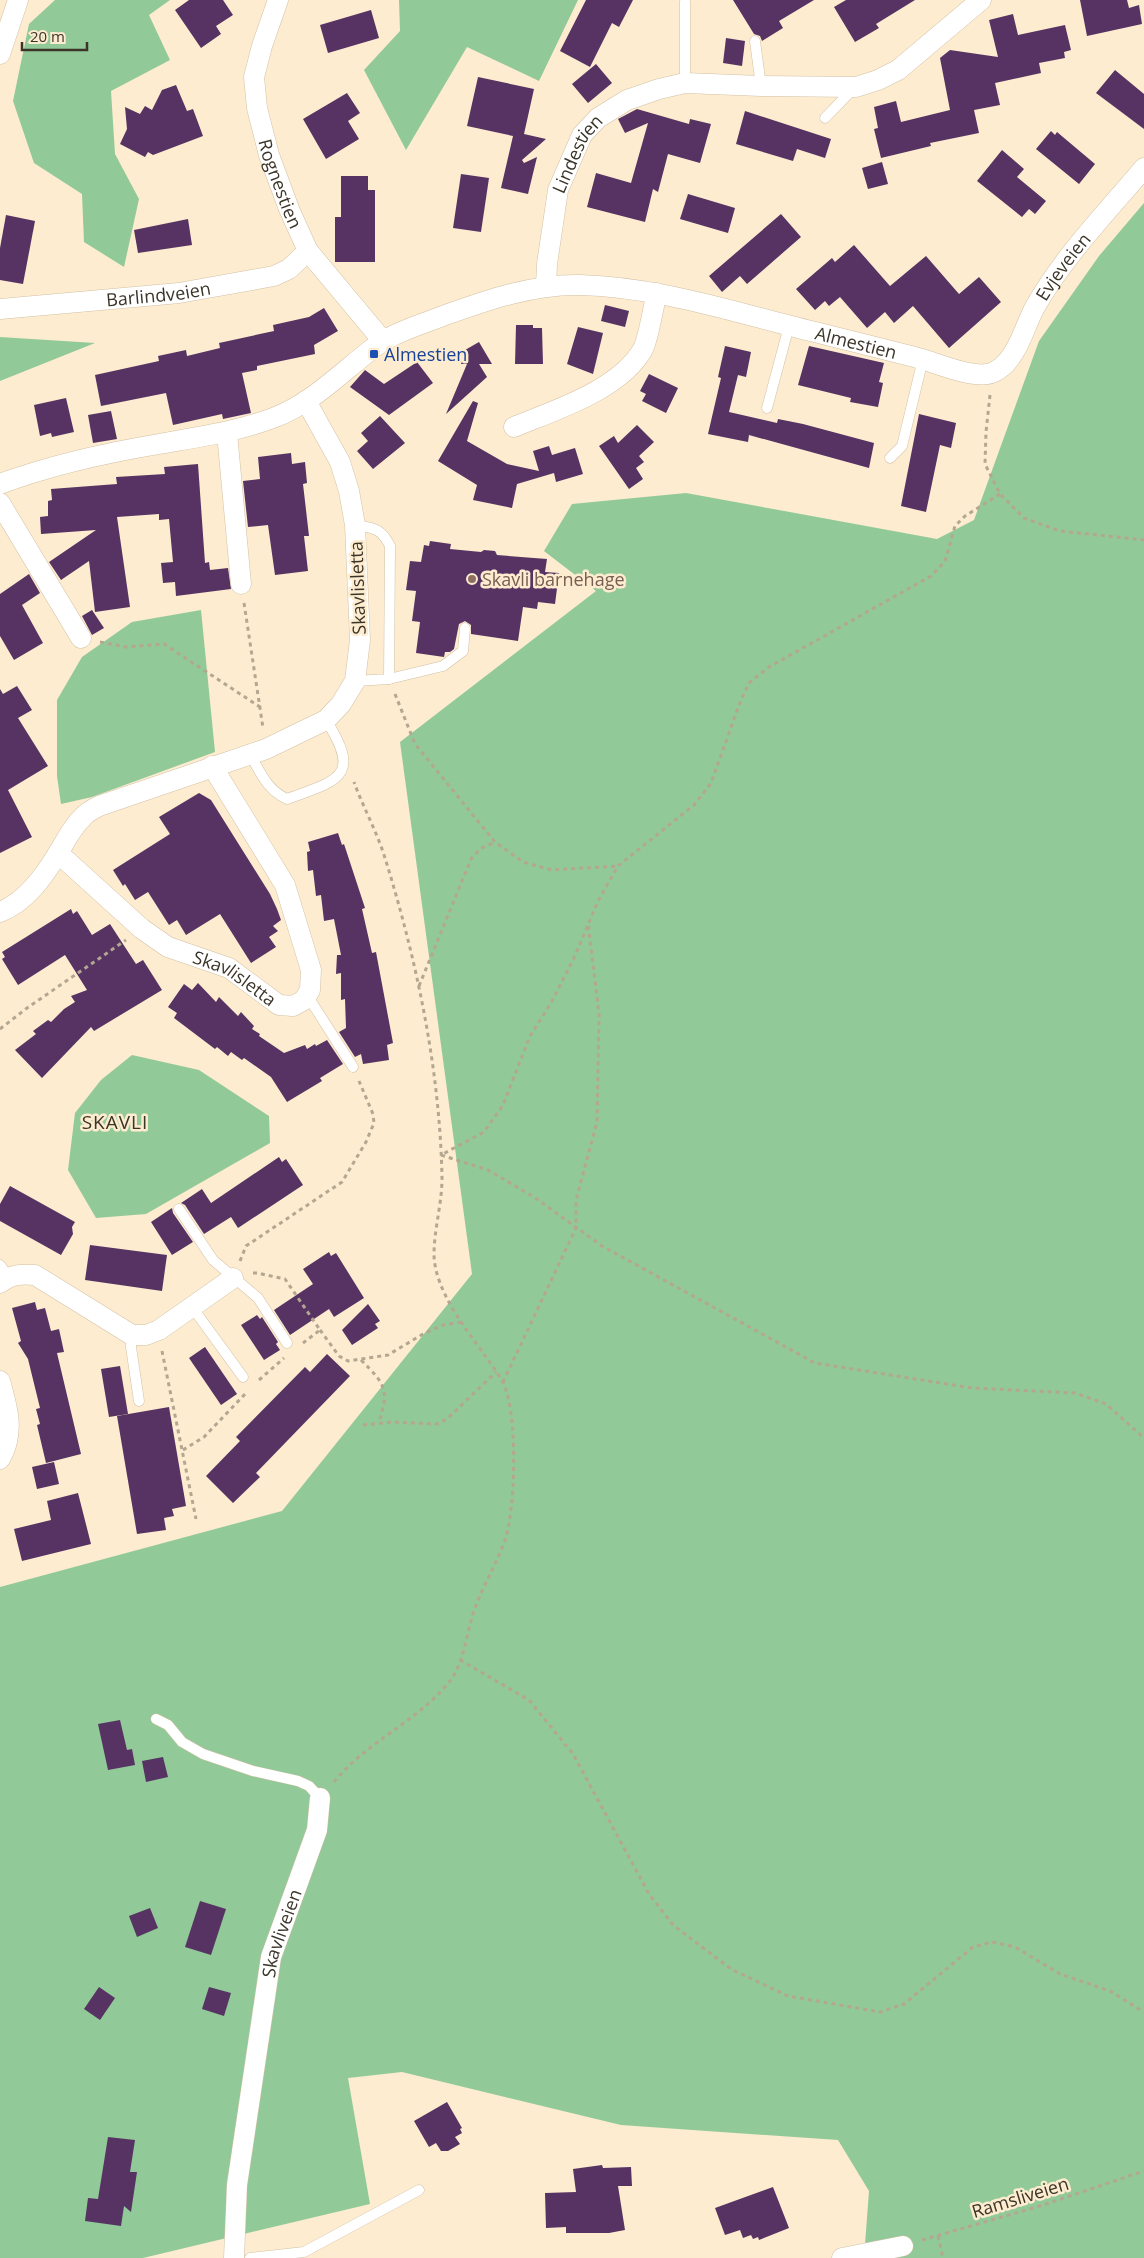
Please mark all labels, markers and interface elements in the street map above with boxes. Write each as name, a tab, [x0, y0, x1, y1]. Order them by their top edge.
scale bar	[22, 20, 88, 52]
text: 20 m	[30, 26, 65, 46]
street label: Lindestien	[546, 109, 608, 197]
street label: Rognestien	[253, 136, 308, 232]
street label: Evjeveien	[1030, 228, 1096, 305]
street label: Barlindveien	[105, 276, 212, 311]
street label: Almestien	[813, 321, 899, 364]
place label: Almestien	[384, 342, 467, 366]
marker: Almestien	[368, 348, 380, 360]
street label: Skavlisletta	[343, 541, 371, 635]
place label: Skavli barnehage	[482, 567, 625, 591]
marker: Skavli barnehage	[466, 573, 478, 585]
street label: Skavlisletta	[190, 945, 281, 1011]
district label: SKAVLI	[82, 1109, 148, 1135]
street label: Skavliveien	[256, 1886, 307, 1979]
street label: Ramsliveien	[969, 2171, 1071, 2223]

